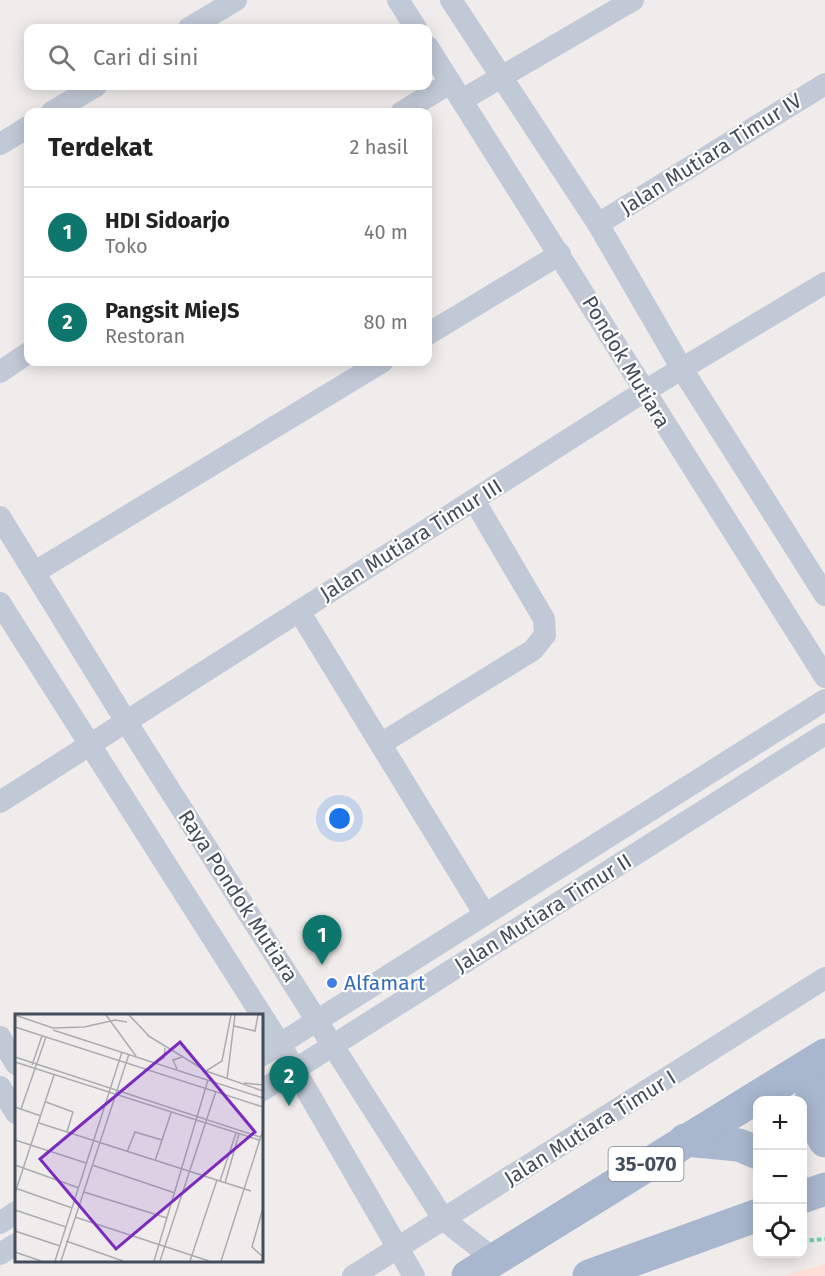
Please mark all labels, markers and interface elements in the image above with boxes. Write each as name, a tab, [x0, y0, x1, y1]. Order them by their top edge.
search box	[24, 24, 432, 90]
icon: search	[45, 41, 78, 74]
text: Cari di sini	[93, 44, 198, 71]
street label: Jalan Mutiara Timur IV	[615, 87, 807, 220]
text: Terdekat	[48, 132, 153, 163]
text: 2 hasil	[350, 135, 408, 159]
text: HDI Sidoarjo	[105, 207, 230, 234]
text: 1	[63, 220, 72, 244]
text: 40 m	[364, 220, 408, 244]
text: Toko	[105, 234, 148, 258]
street label: Pondok Mutiara	[576, 291, 676, 433]
text: Pangsit MieJS	[105, 297, 239, 324]
text: 2	[62, 310, 73, 334]
text: 80 m	[363, 310, 408, 334]
text: Restoran	[105, 324, 185, 348]
street label: Jalan Mutiara Timur III	[315, 473, 507, 607]
your location	[325, 804, 354, 833]
street label: Raya Pondok Mutiara	[173, 805, 303, 987]
street label: Jalan Mutiara Timur II	[450, 848, 636, 978]
pin: 1	[302, 916, 342, 965]
place label: Alfamart	[344, 970, 426, 996]
marker: Alfamart	[325, 976, 339, 990]
inset map	[15, 1014, 262, 1261]
pin: 2	[270, 1056, 308, 1106]
street label: Jalan Mutiara Timur I	[499, 1065, 681, 1191]
map controls	[753, 1096, 807, 1258]
button: +	[753, 1096, 807, 1150]
road number: 35-070	[608, 1147, 684, 1181]
button: −	[753, 1150, 807, 1204]
button: locate	[753, 1204, 807, 1258]

